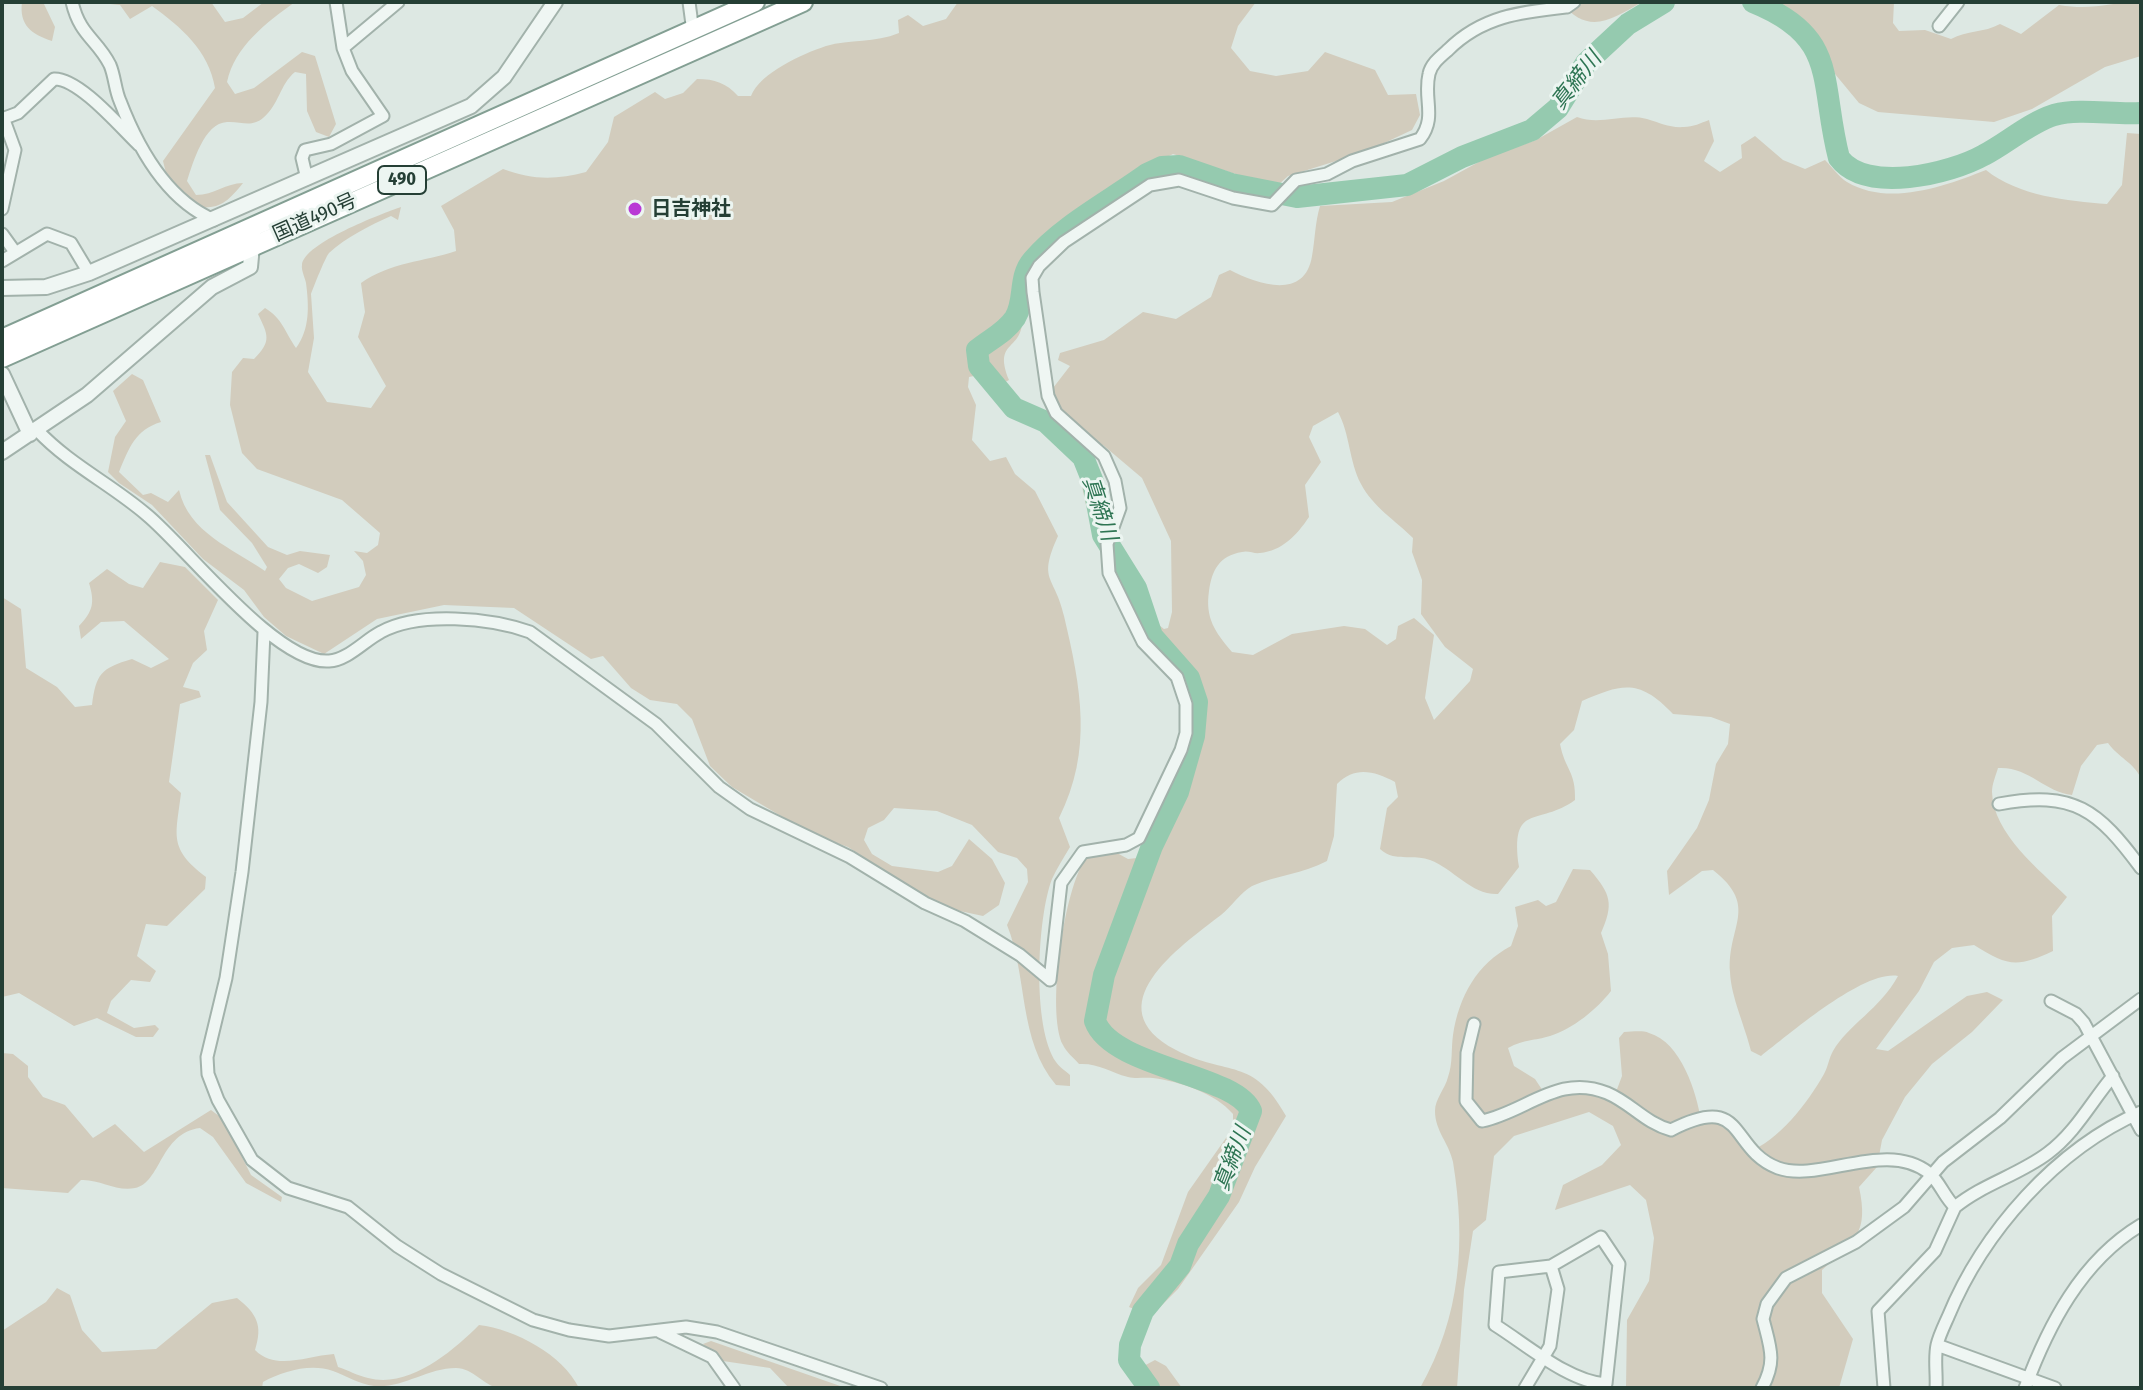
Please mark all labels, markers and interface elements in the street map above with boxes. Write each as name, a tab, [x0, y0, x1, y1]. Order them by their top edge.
water label: 真締川	[1546, 47, 1608, 115]
road number: 490	[378, 166, 426, 194]
street label: 国道490号	[269, 189, 361, 247]
place label: 日吉神社	[651, 197, 731, 221]
marker: 日吉神社	[626, 200, 644, 218]
water label: 真締川	[1076, 474, 1122, 544]
water label: 真締川	[1209, 1123, 1257, 1195]

